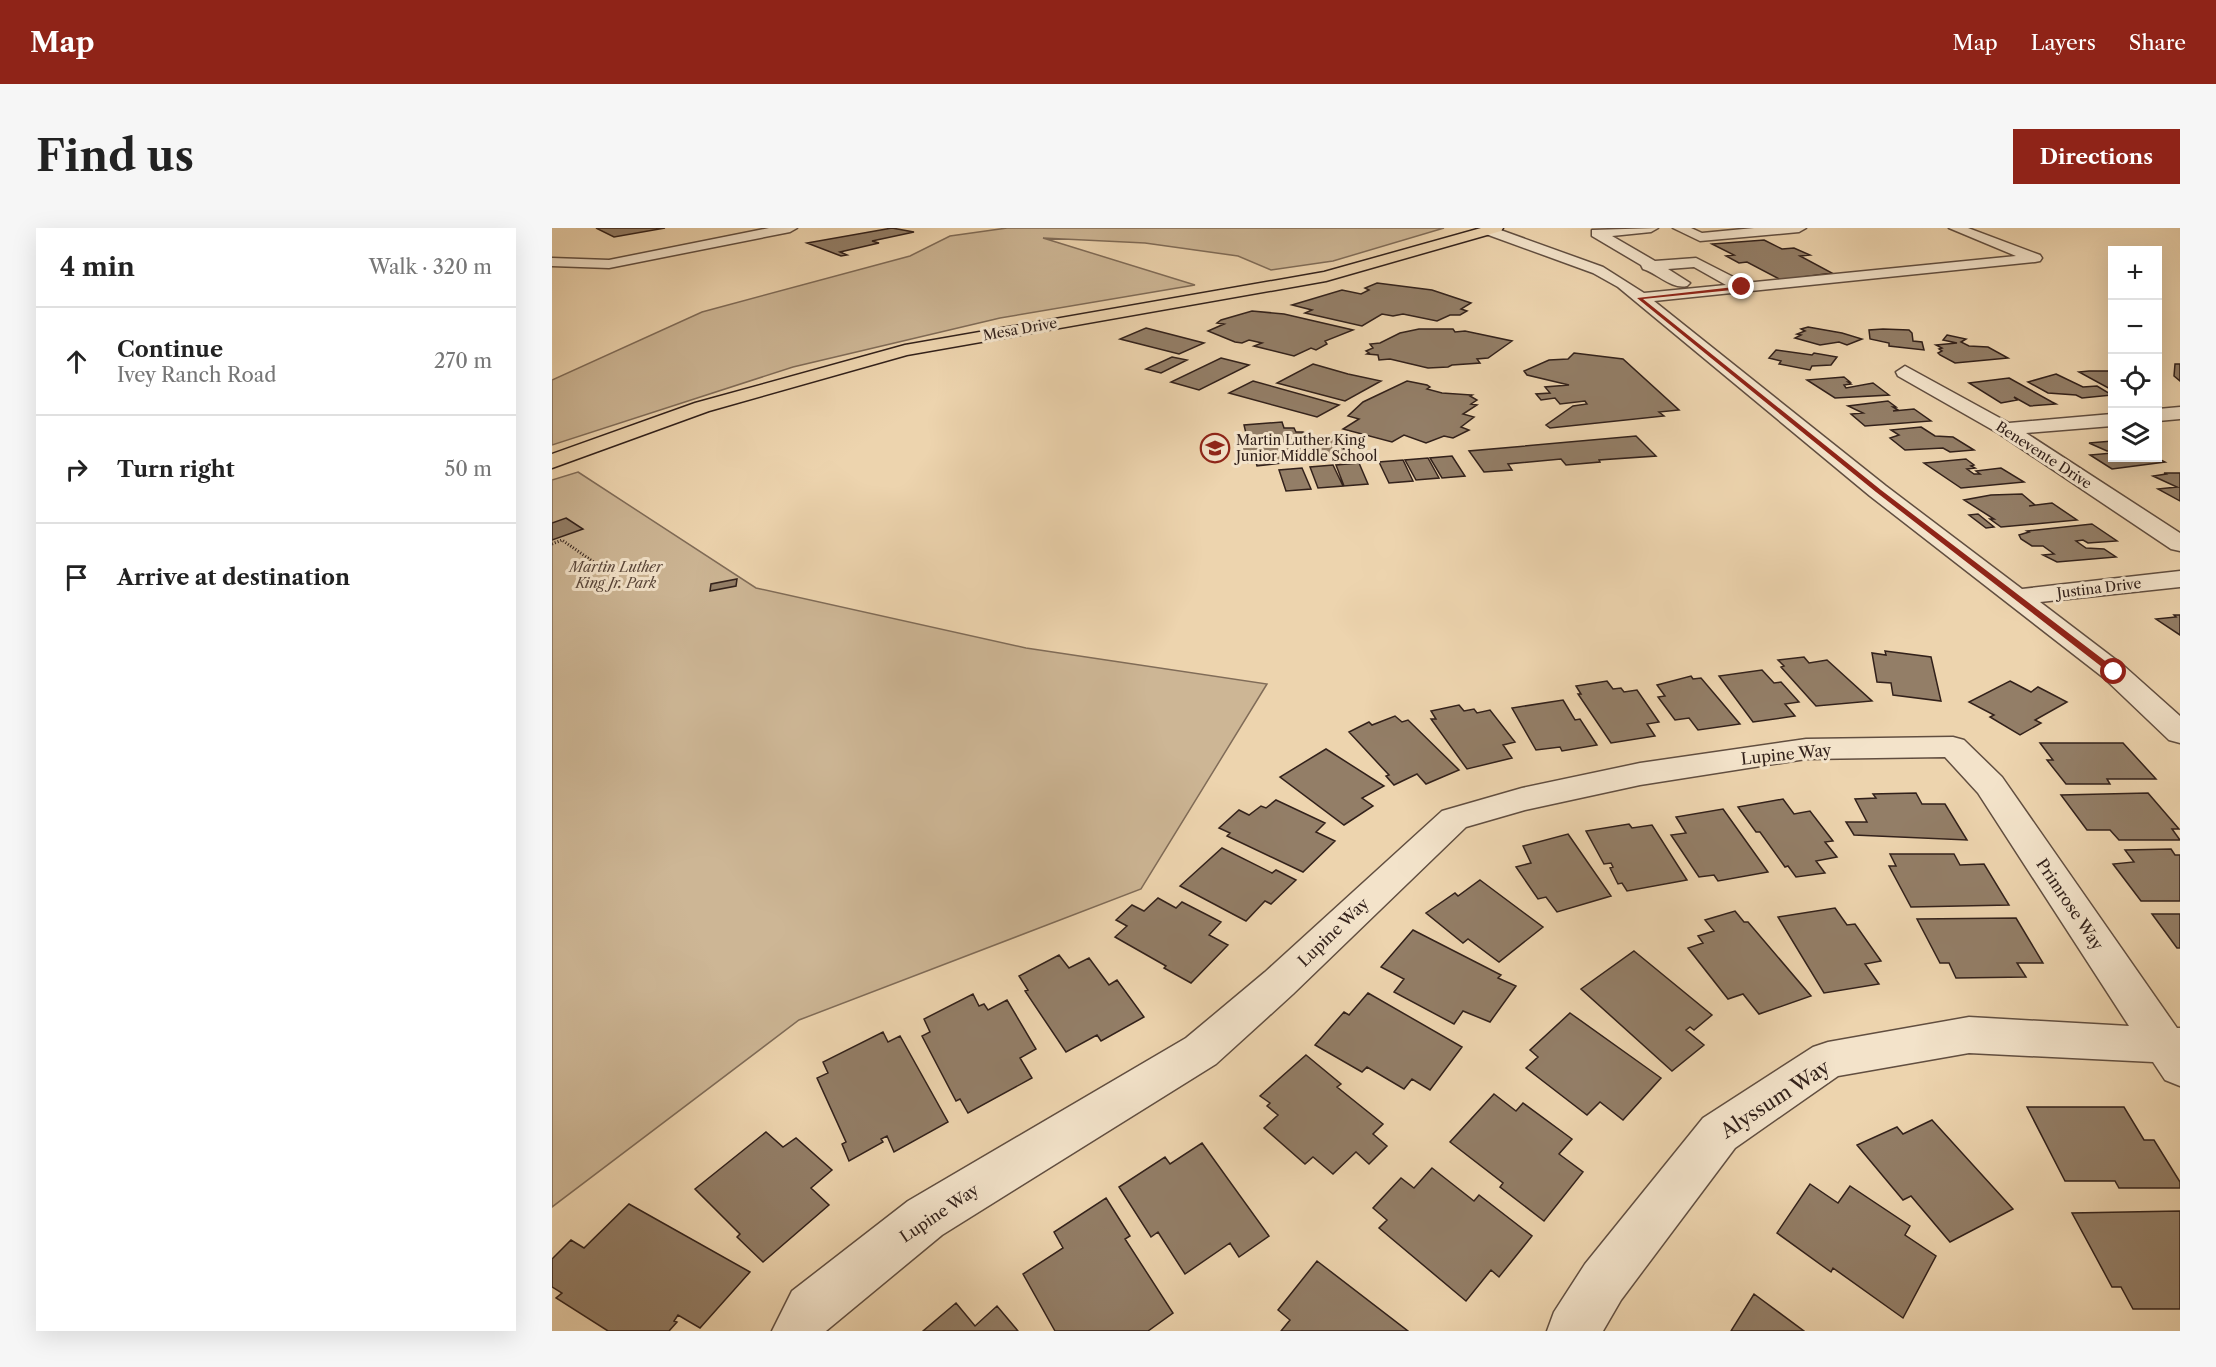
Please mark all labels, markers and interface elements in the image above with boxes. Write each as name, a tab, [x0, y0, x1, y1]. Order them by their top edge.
text: Map	[30, 25, 94, 59]
text: Map	[1953, 30, 1998, 55]
text: Layers	[2031, 30, 2096, 55]
text: Share	[2129, 30, 2186, 55]
button: Directions	[2013, 129, 2180, 184]
text: Find us	[36, 130, 194, 182]
map controls	[2108, 246, 2162, 462]
button: +	[2108, 246, 2162, 300]
text: 4 min	[60, 251, 135, 283]
text: Walk · 320 m	[369, 255, 492, 279]
route end	[1728, 273, 1754, 299]
button: −	[2108, 300, 2162, 354]
street label: Mesa Drive	[981, 314, 1059, 344]
text: Continue	[117, 336, 223, 363]
icon: ahead	[60, 345, 93, 378]
text: 270 m	[434, 349, 492, 373]
button: locate	[2108, 354, 2162, 408]
text: Ivey Ranch Road	[117, 363, 276, 387]
button: layers	[2108, 408, 2162, 462]
street label: Benevente Drive	[1993, 417, 2095, 493]
place label: Martin Luther King Junior Middle School	[1234, 431, 1377, 465]
school or university icon: Martin Luther King Junior Middle School	[1199, 432, 1231, 464]
icon: right	[60, 453, 93, 486]
text: Turn right	[117, 456, 235, 483]
text: 50 m	[445, 457, 492, 481]
park label: Martin Luther King Jr. Park	[568, 558, 664, 592]
icon: arrive	[60, 561, 93, 594]
text: Arrive at destination	[117, 564, 350, 591]
street label: Justina Drive	[2054, 574, 2142, 602]
route start	[2100, 658, 2126, 684]
street label: Lupine Way	[1740, 739, 1833, 769]
street label: Primrose Way	[2032, 854, 2109, 954]
street label: Lupine Way	[1293, 893, 1373, 971]
street label: Alyssum Way	[1715, 1054, 1835, 1144]
street label: Lupine Way	[896, 1179, 983, 1247]

